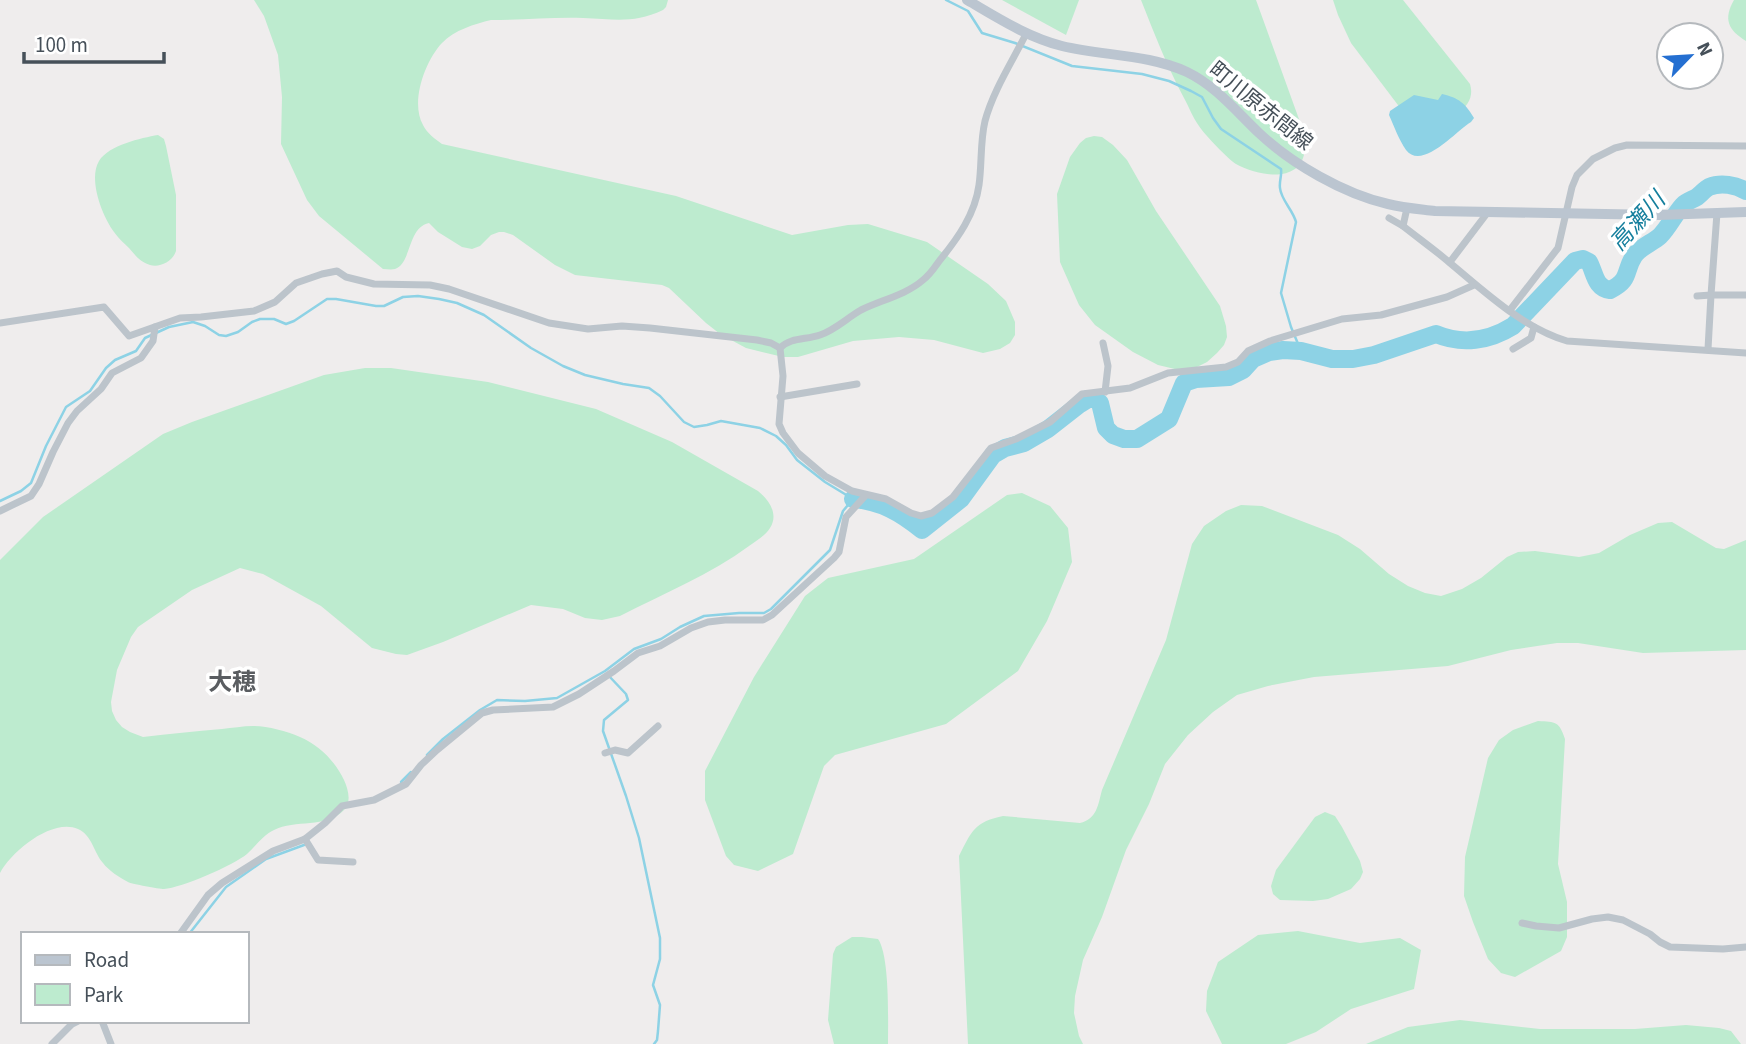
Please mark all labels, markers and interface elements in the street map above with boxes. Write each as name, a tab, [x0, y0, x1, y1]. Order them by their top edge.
scale bar	[24, 21, 164, 65]
north arrow	[1655, 21, 1725, 91]
text: 100 m	[35, 30, 88, 60]
text: N	[1689, 38, 1719, 61]
street label: 町川原赤間線	[1203, 55, 1319, 157]
water label: 高瀬川	[1602, 182, 1675, 258]
district label: 大穂	[208, 665, 256, 700]
legend	[21, 932, 248, 1023]
text: Road	[84, 945, 129, 975]
text: Park	[84, 980, 124, 1010]

